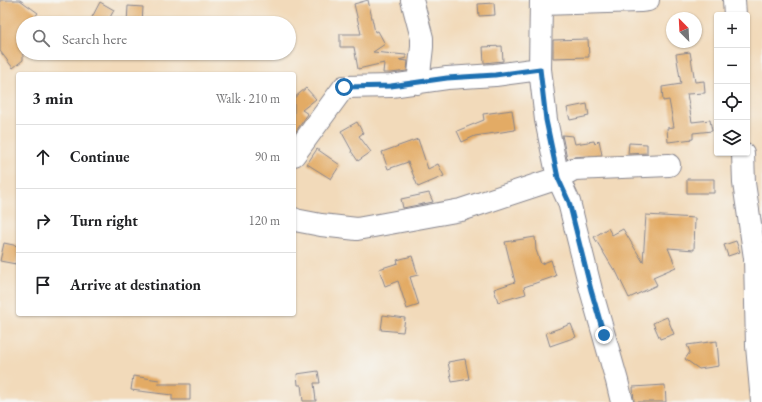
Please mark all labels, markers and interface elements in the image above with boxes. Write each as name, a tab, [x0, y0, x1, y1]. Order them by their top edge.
north arrow	[666, 12, 702, 48]
map controls	[714, 12, 750, 156]
button: +	[714, 12, 750, 48]
search box	[16, 16, 296, 60]
icon: search	[30, 27, 52, 49]
text: Search here	[62, 29, 127, 48]
button: −	[714, 48, 750, 84]
route start	[335, 78, 353, 96]
button: locate	[714, 84, 750, 120]
text: 3 min	[32, 87, 73, 109]
text: Walk · 210 m	[216, 90, 280, 107]
button: layers	[714, 120, 750, 156]
icon: ahead	[32, 146, 54, 168]
text: Continue	[70, 147, 130, 166]
text: 90 m	[255, 148, 280, 165]
icon: right	[32, 210, 54, 232]
text: Turn right	[70, 211, 138, 230]
text: 120 m	[249, 212, 280, 229]
icon: arrive	[32, 274, 54, 296]
text: Arrive at destination	[70, 275, 201, 294]
route end	[595, 326, 613, 344]

